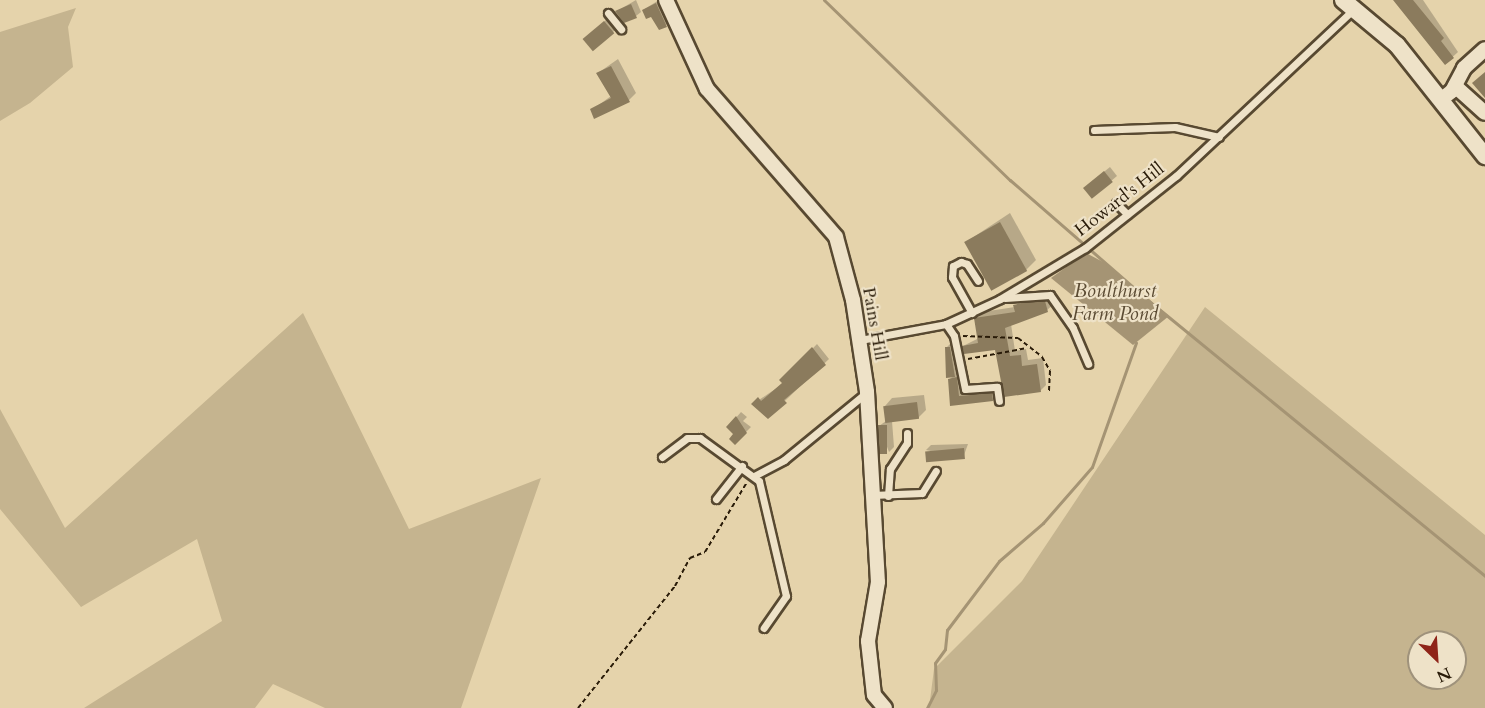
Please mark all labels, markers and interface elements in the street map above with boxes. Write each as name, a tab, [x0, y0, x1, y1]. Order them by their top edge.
street label: Howard's Hill	[1071, 158, 1169, 242]
water label: Boulthurst Farm Pond	[1072, 278, 1158, 325]
street label: Pains Hill	[857, 286, 891, 362]
north arrow	[1407, 630, 1467, 690]
text: N	[1433, 662, 1455, 687]

